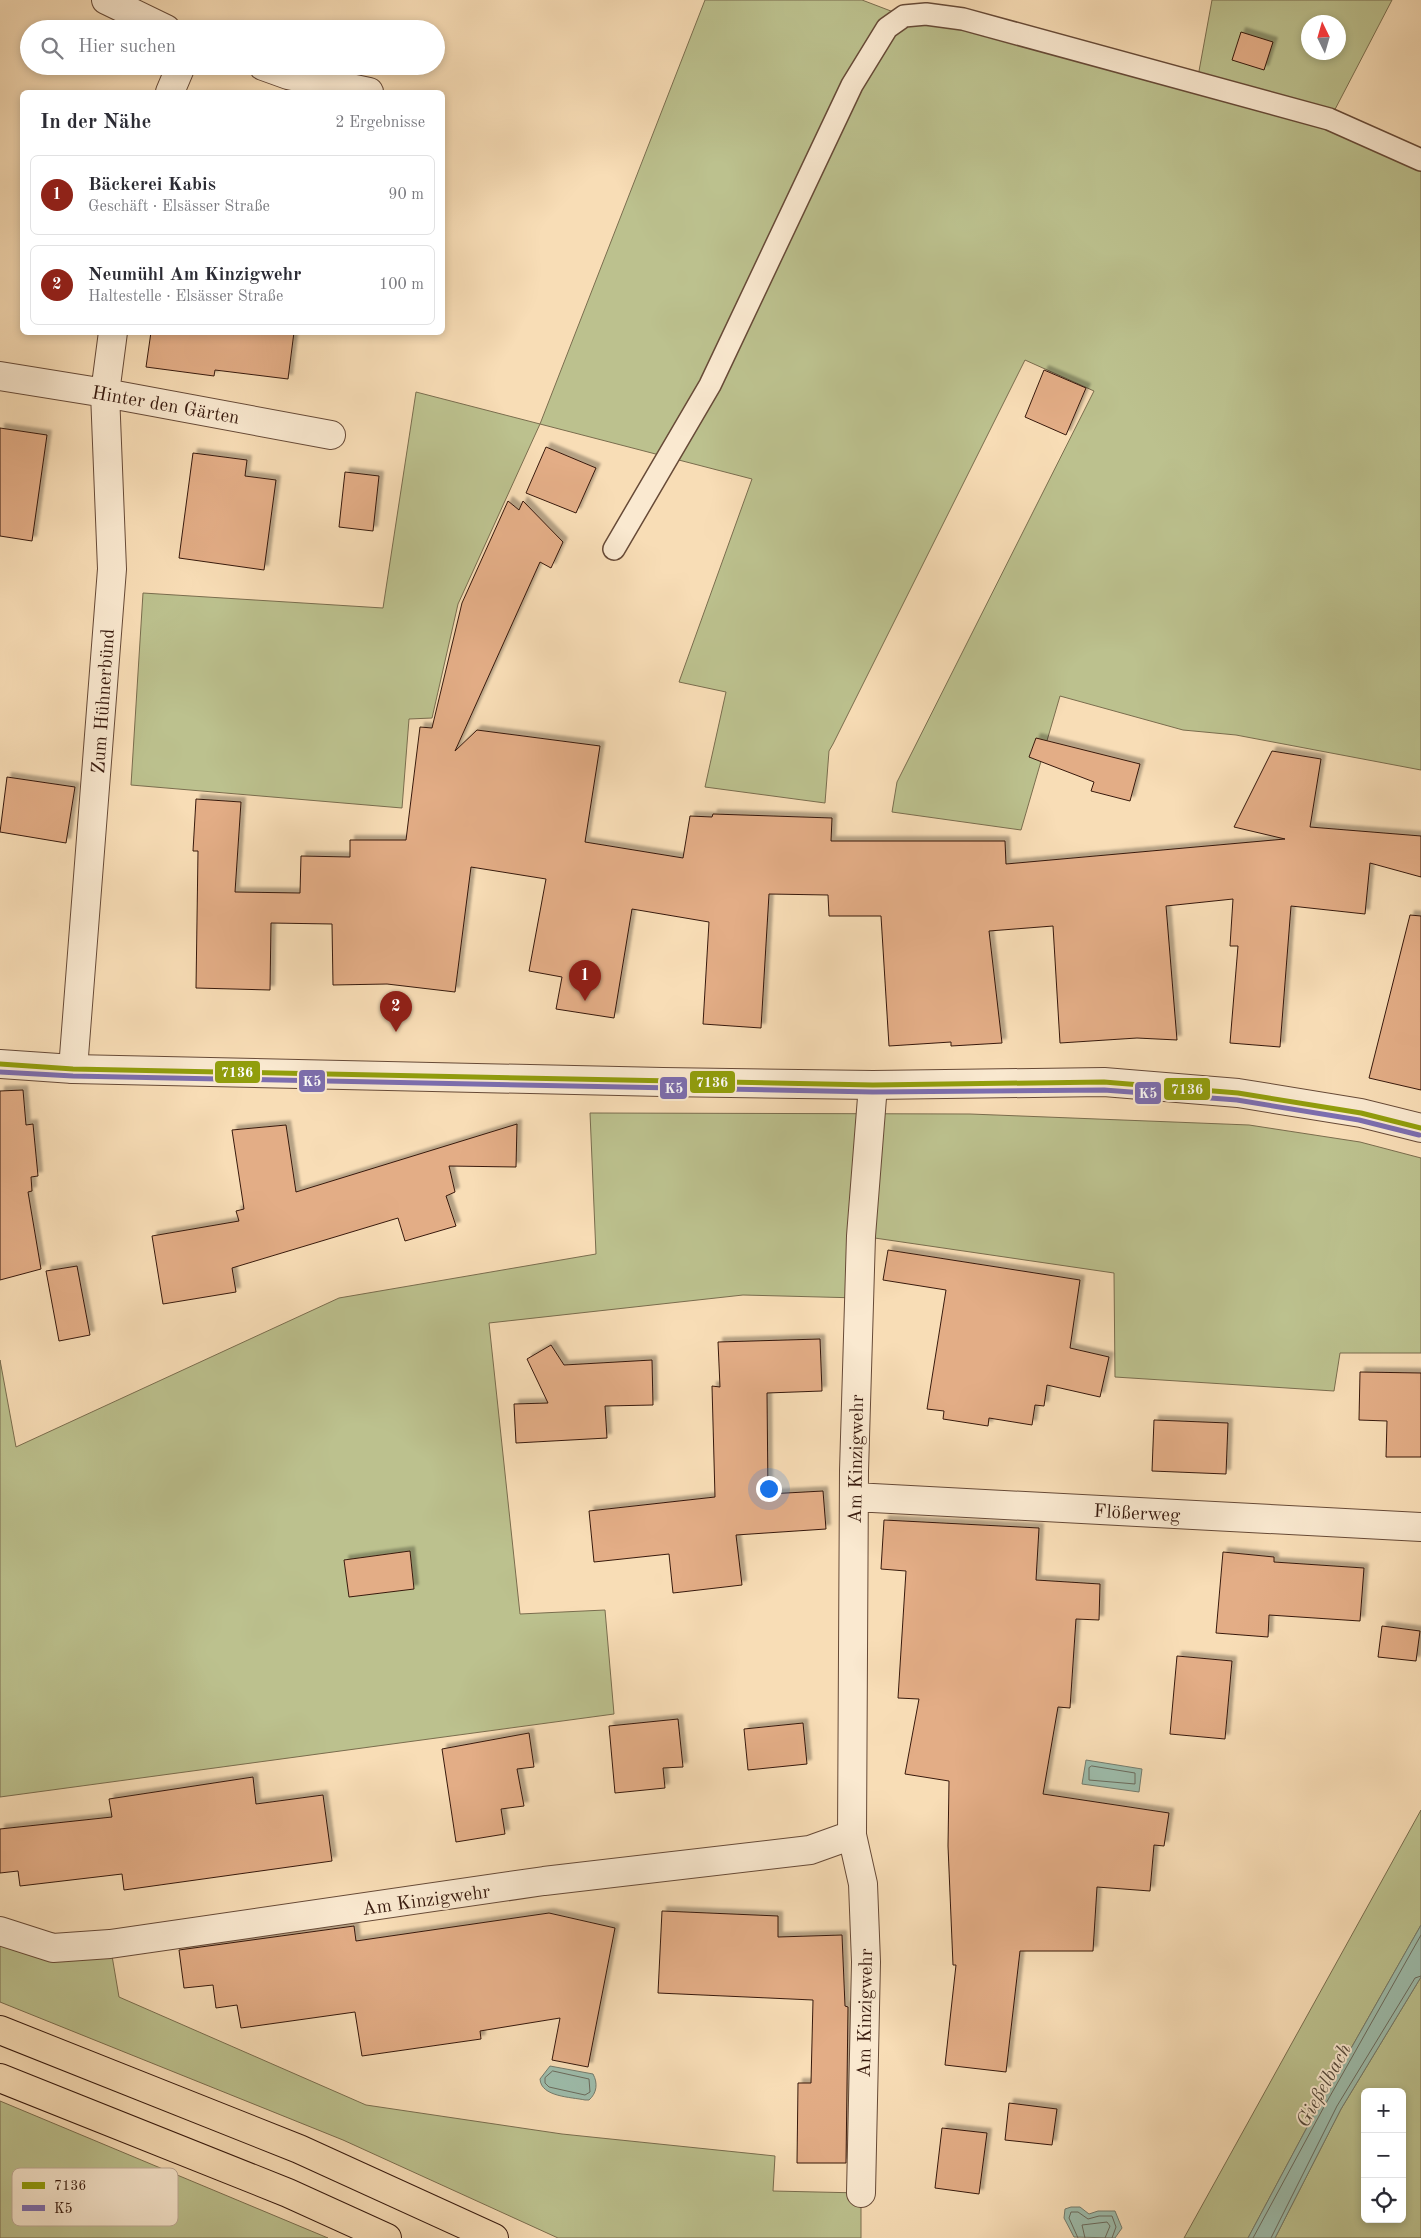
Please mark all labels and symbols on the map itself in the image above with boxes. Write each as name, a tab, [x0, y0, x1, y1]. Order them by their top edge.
north arrow	[1301, 15, 1346, 60]
street label: Hinter den Gärten	[90, 384, 241, 429]
street label: Zum Hühnerbünd	[90, 628, 119, 774]
pin: 1	[569, 960, 601, 1001]
pin: 2	[380, 991, 412, 1032]
line badge: 7136	[214, 1060, 261, 1084]
text: 7136	[221, 1066, 253, 1080]
line badge: K5	[298, 1069, 326, 1093]
line badge: 7136	[689, 1070, 736, 1094]
text: K5	[303, 1075, 321, 1089]
line badge: K5	[659, 1076, 688, 1100]
text: 7136	[696, 1076, 728, 1090]
line badge: 7136	[1163, 1077, 1211, 1101]
line badge: K5	[1134, 1081, 1162, 1105]
text: K5	[665, 1082, 683, 1096]
text: 7136	[1171, 1083, 1203, 1097]
text: K5	[1139, 1087, 1157, 1101]
street label: Am Kinzigwehr	[847, 1394, 868, 1524]
your location	[756, 1476, 782, 1502]
street label: Flößerweg	[1093, 1503, 1181, 1526]
street label: Am Kinzigwehr	[361, 1883, 492, 1920]
street label: Am Kinzigwehr	[856, 1948, 877, 2078]
water label: Gießelbach	[1294, 2041, 1356, 2131]
legend	[12, 2168, 178, 2226]
text: 7136	[54, 2179, 86, 2193]
text: K5	[54, 2202, 73, 2216]

